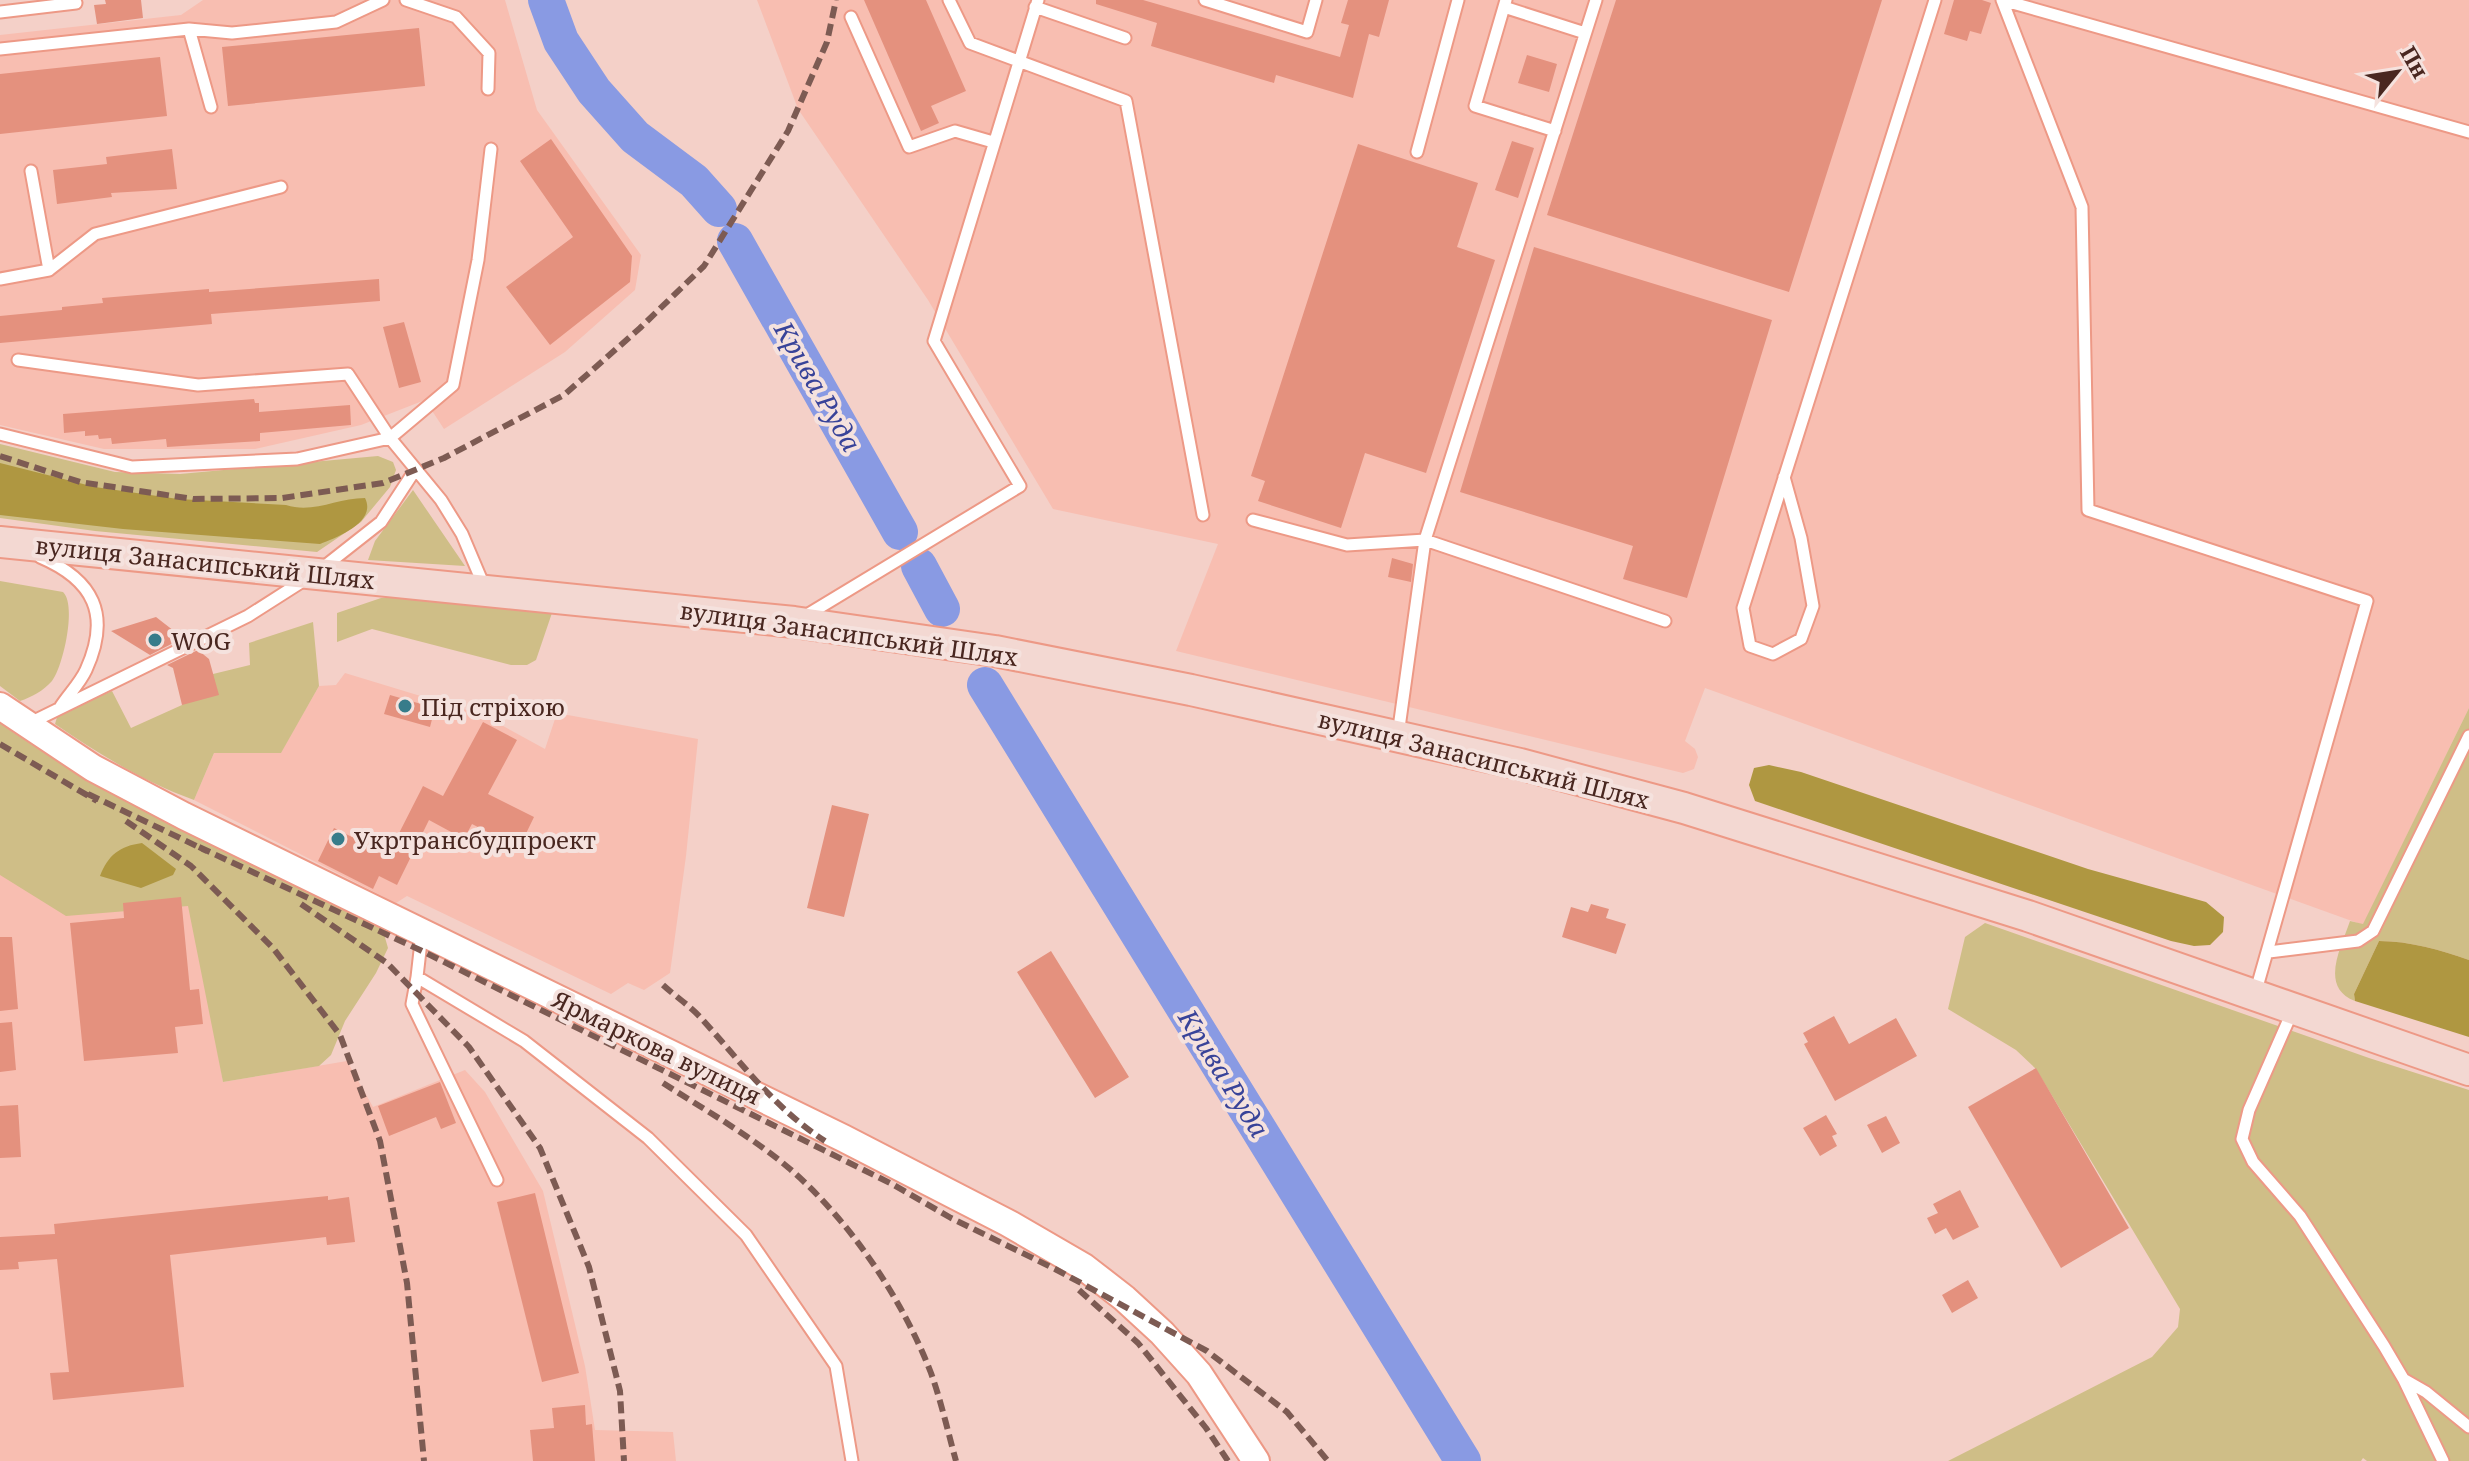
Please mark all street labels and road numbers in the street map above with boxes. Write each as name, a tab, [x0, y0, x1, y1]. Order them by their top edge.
street label: вулиця Занасипський Шлях	[34, 528, 376, 596]
street label: вулиця Занасипський Шлях	[678, 593, 1020, 673]
street label: вулиця Занасипський Шлях	[1315, 702, 1653, 816]
street label: Ярмаркова вулиця	[546, 982, 767, 1112]

